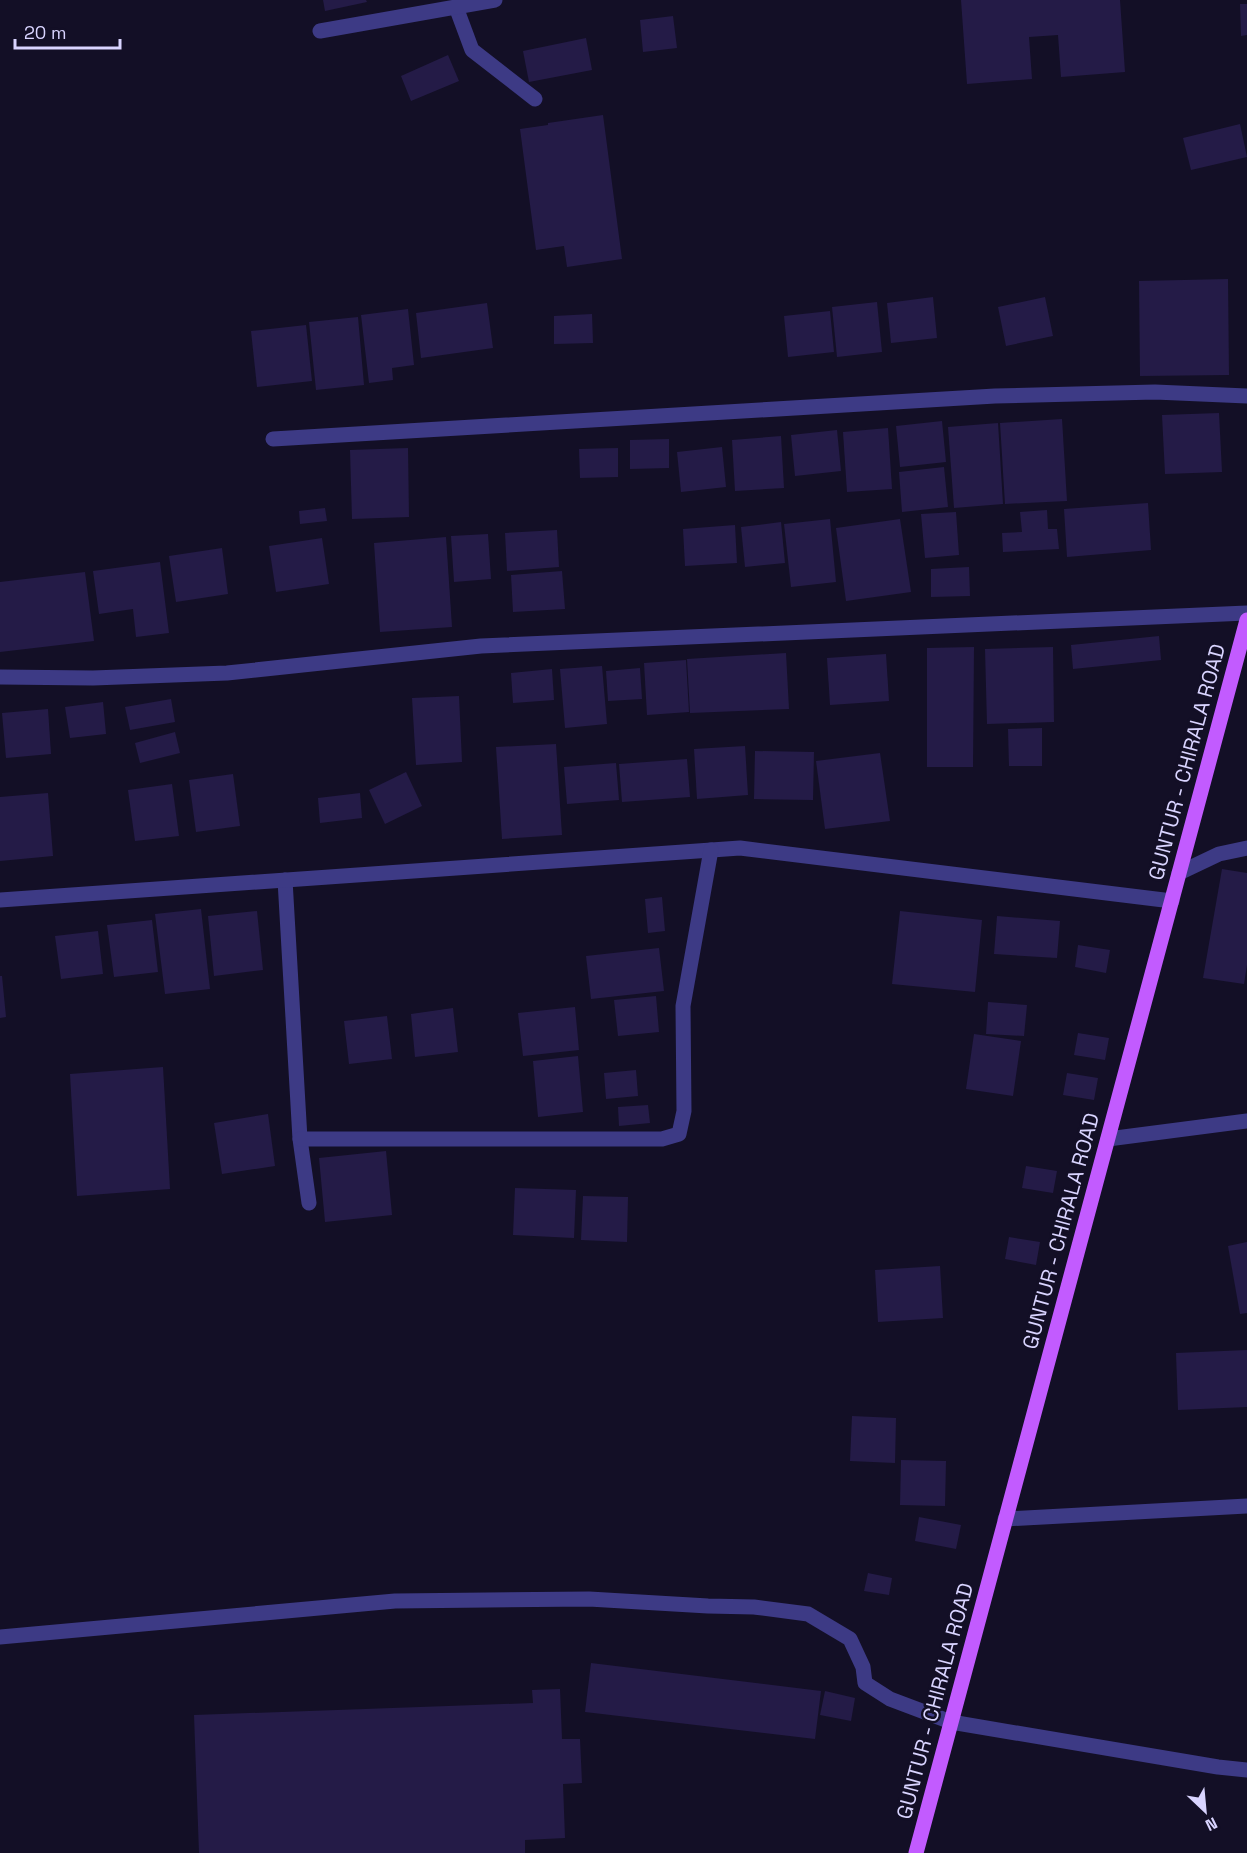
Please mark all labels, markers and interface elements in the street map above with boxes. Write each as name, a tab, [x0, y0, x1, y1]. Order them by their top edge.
scale bar	[15, 12, 120, 50]
text: 20 m	[24, 21, 67, 44]
street label: GUNTUR - CHIRALA ROAD	[1142, 641, 1231, 883]
street label: GUNTUR - CHIRALA ROAD	[1016, 1110, 1105, 1352]
street label: GUNTUR - CHIRALA ROAD	[890, 1580, 979, 1822]
north arrow	[1175, 1781, 1235, 1841]
text: N	[1202, 1812, 1221, 1836]

